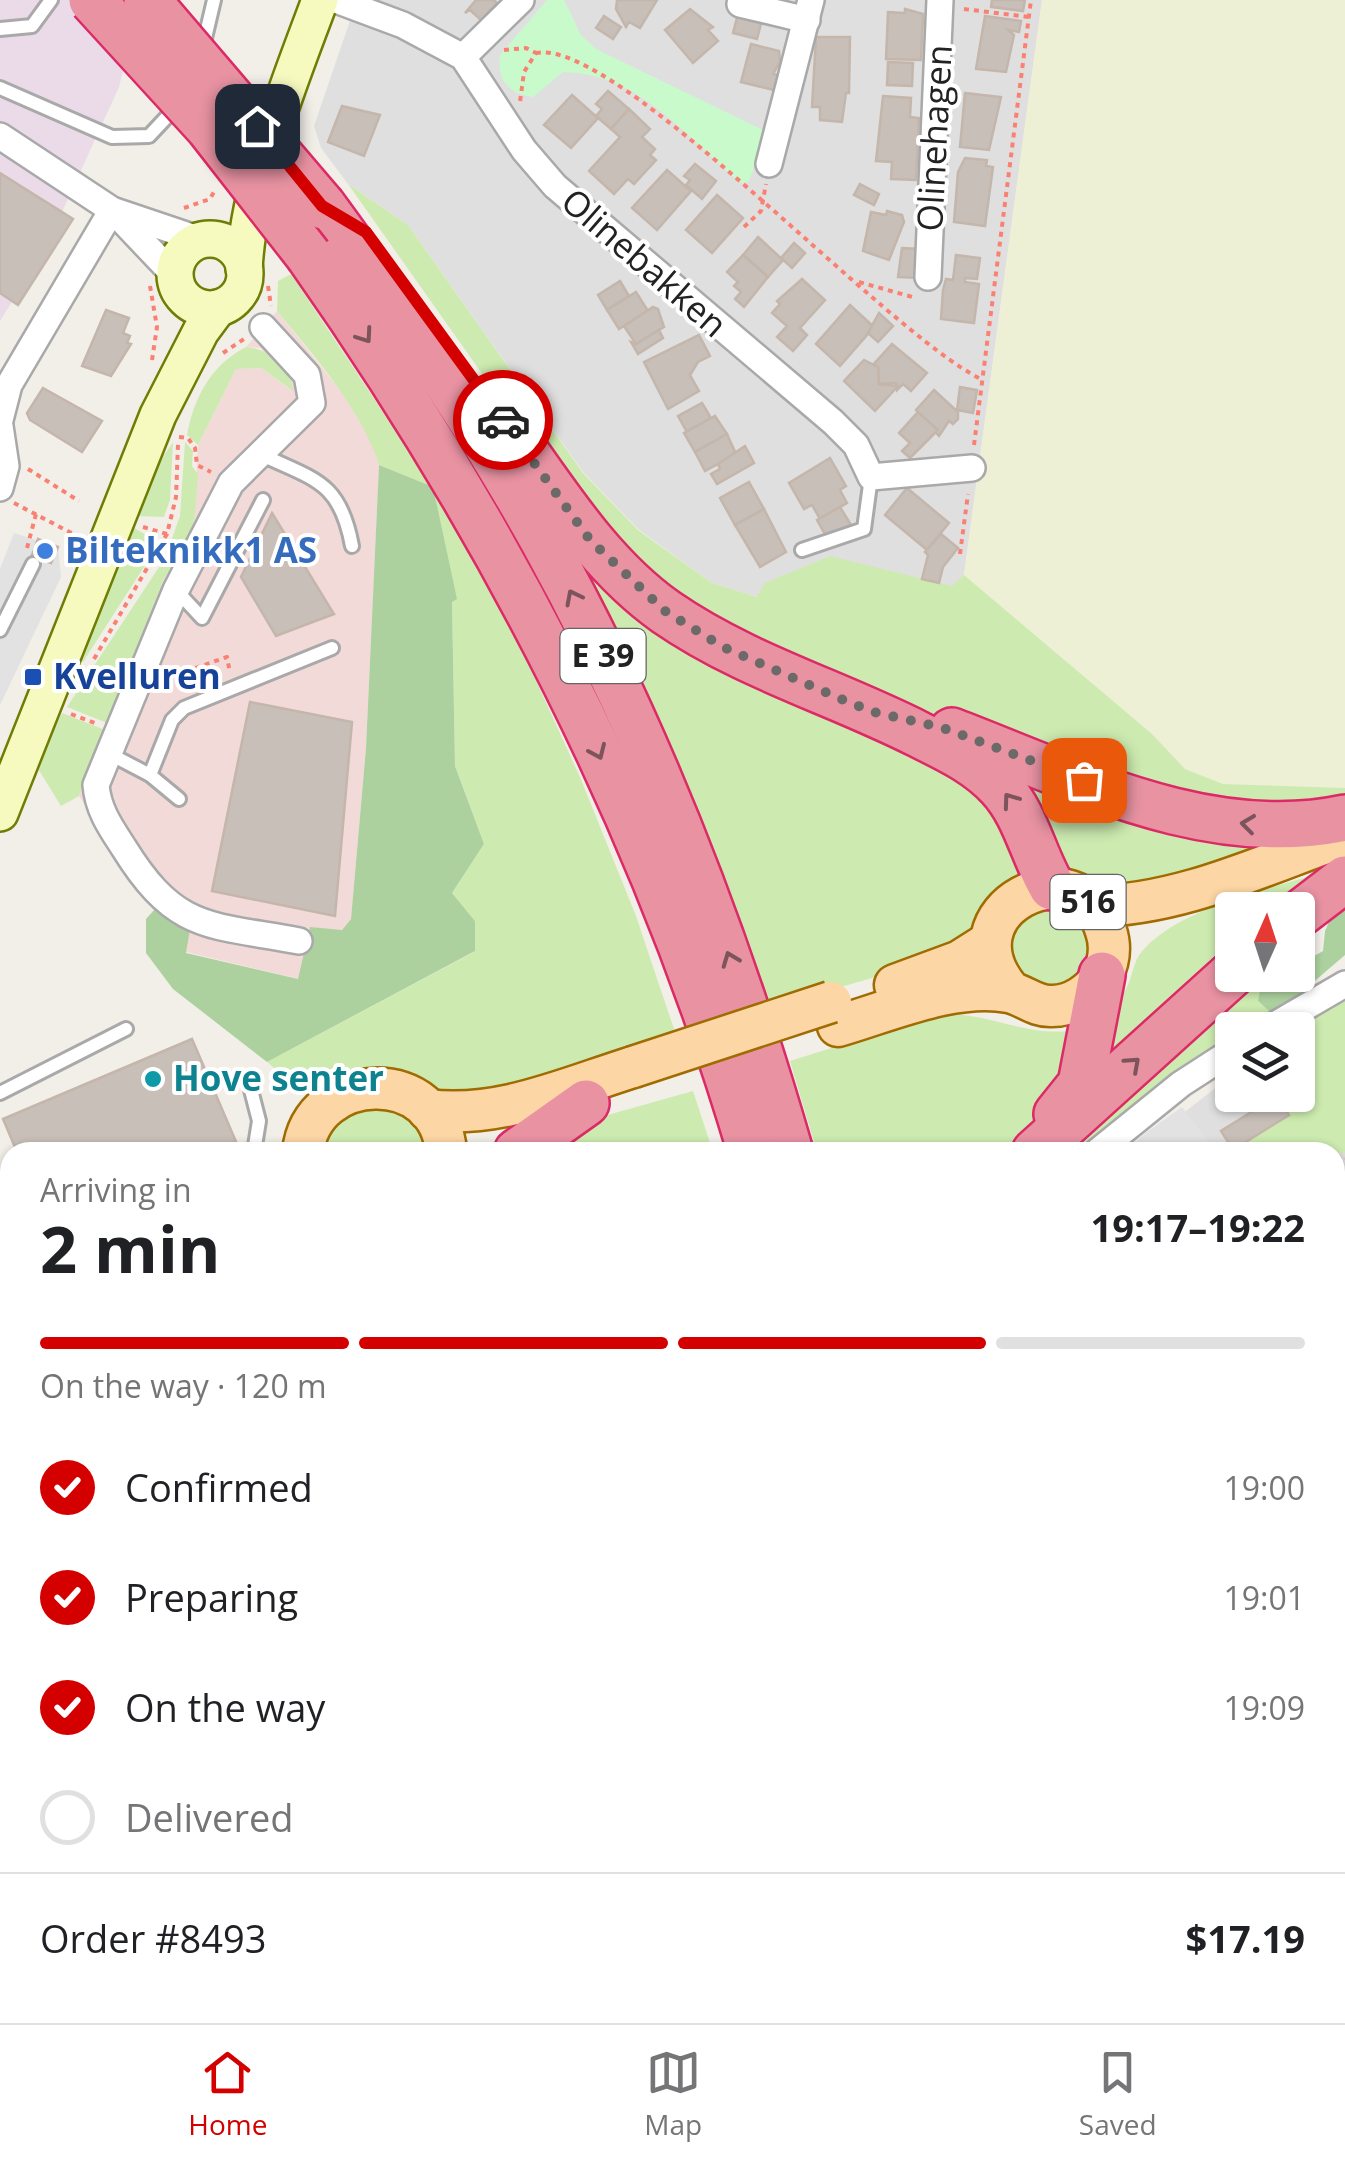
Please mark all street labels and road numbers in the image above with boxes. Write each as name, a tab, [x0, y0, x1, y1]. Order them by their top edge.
street label: Olinehagen	[905, 43, 962, 233]
street label: Olinebakken	[552, 177, 738, 347]
road number: E 39	[560, 629, 646, 683]
road number: 516	[1050, 875, 1126, 929]

